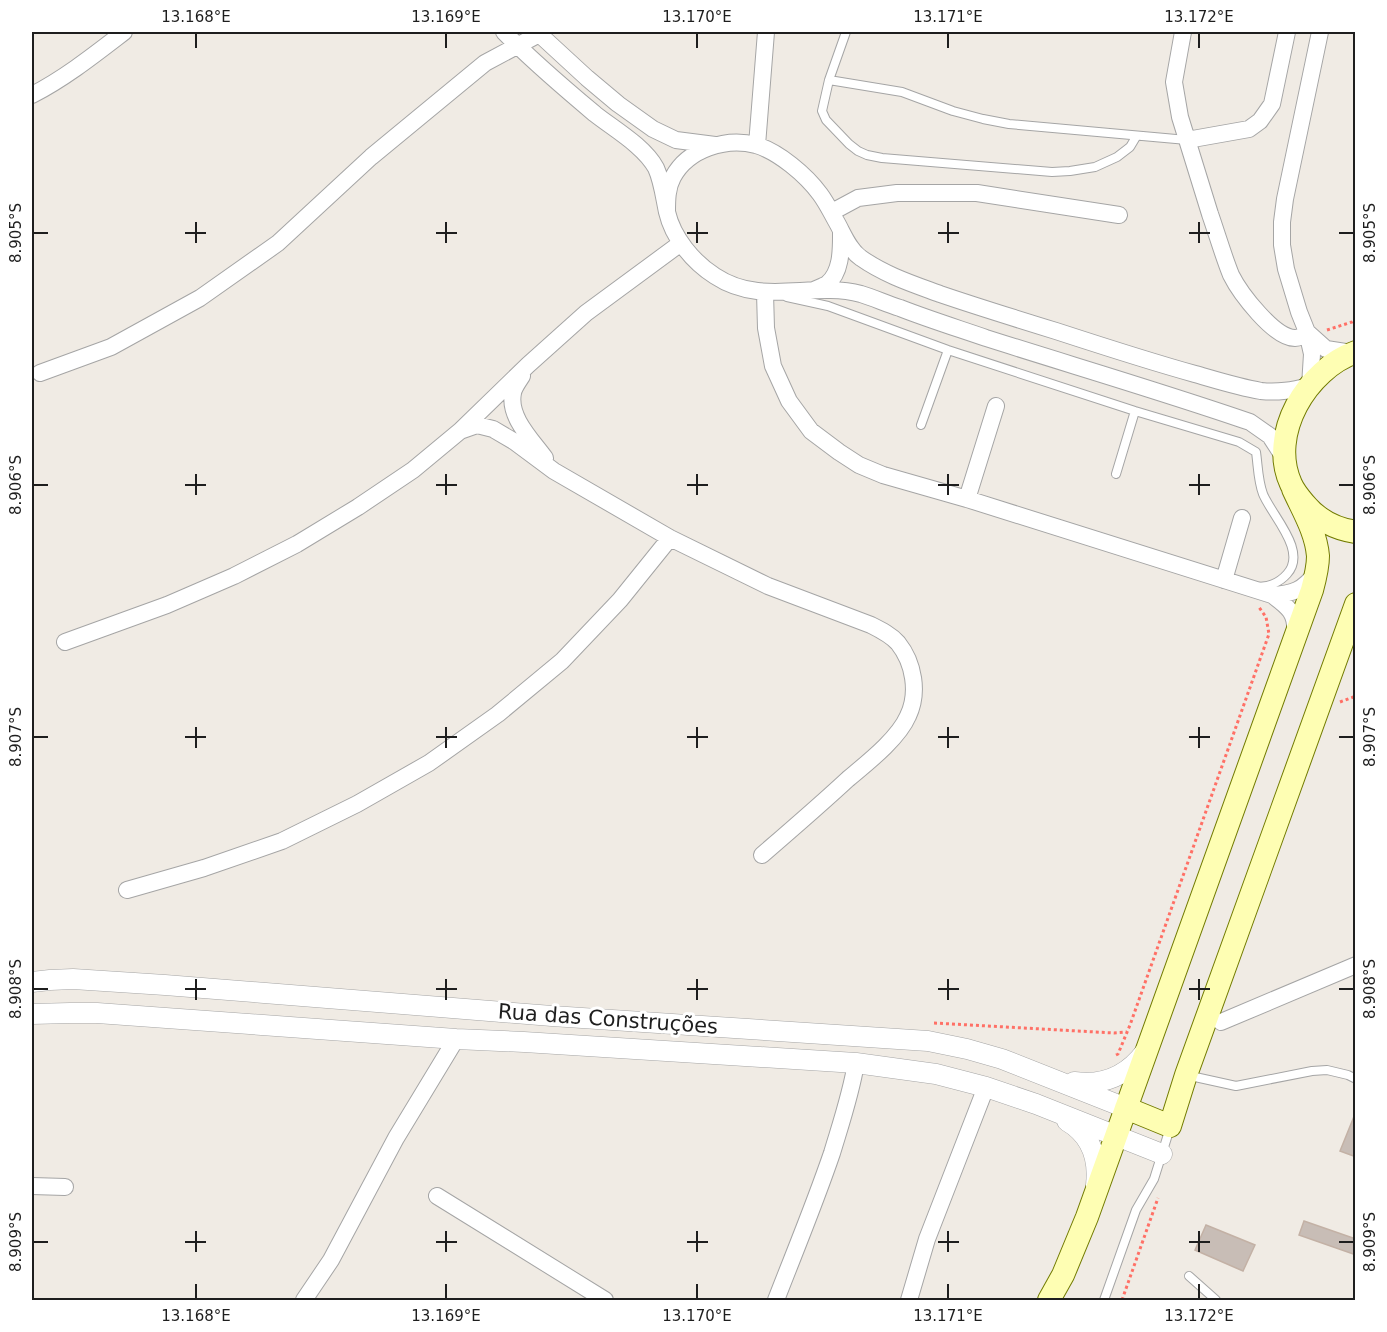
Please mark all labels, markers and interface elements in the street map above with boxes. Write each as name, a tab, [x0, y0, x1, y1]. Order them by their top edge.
text: 13.168°E	[161, 8, 231, 26]
text: 13.169°E	[411, 8, 481, 26]
text: 13.170°E	[662, 8, 732, 26]
text: 13.171°E	[913, 8, 983, 26]
text: 13.172°E	[1164, 8, 1234, 26]
text: 8.905°S	[7, 203, 25, 263]
text: 8.905°S	[1361, 203, 1379, 263]
text: 8.906°S	[7, 455, 25, 515]
text: 8.906°S	[1361, 455, 1379, 515]
text: 8.907°S	[7, 707, 25, 767]
text: 8.907°S	[1361, 707, 1379, 767]
text: 8.908°S	[7, 959, 25, 1019]
text: 8.908°S	[1361, 959, 1379, 1019]
street label: Rua das Construções	[497, 999, 719, 1039]
text: 8.909°S	[7, 1212, 25, 1272]
text: 8.909°S	[1361, 1212, 1379, 1272]
text: 13.168°E	[161, 1307, 231, 1325]
text: 13.169°E	[411, 1307, 481, 1325]
text: 13.170°E	[662, 1307, 732, 1325]
text: 13.171°E	[913, 1307, 983, 1325]
text: 13.172°E	[1164, 1307, 1234, 1325]

